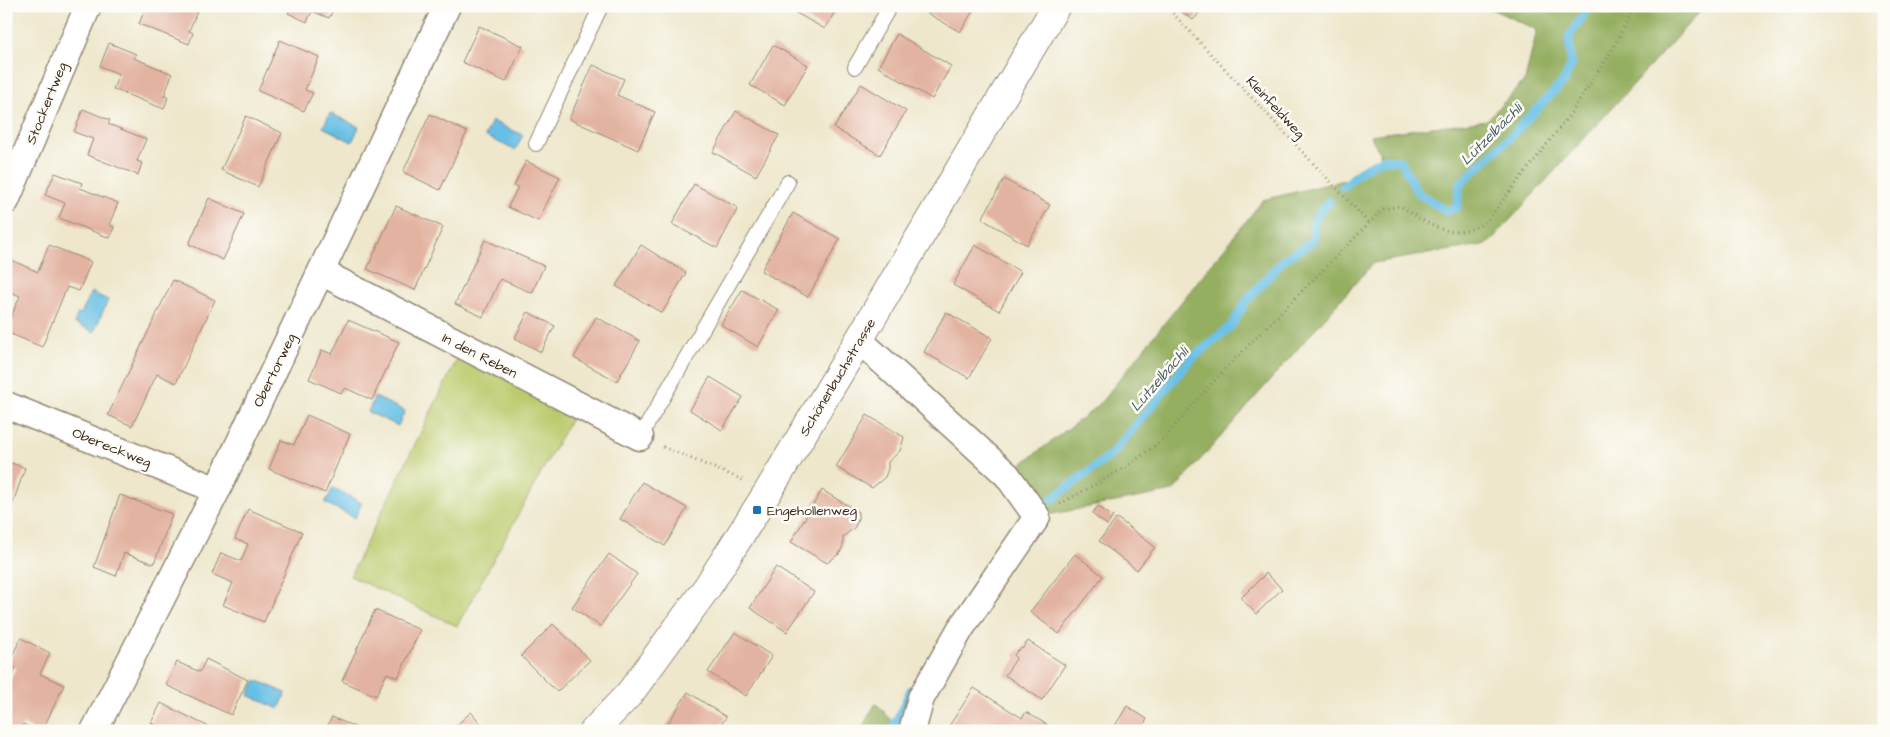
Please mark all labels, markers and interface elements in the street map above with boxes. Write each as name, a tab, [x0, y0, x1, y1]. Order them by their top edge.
street label: Stockertweg	[21, 59, 73, 147]
street label: Kleinfeldweg	[1241, 72, 1309, 143]
water label: Lützelbächli	[1456, 98, 1528, 170]
street label: Schönenbuchstrasse	[795, 315, 881, 440]
street label: In den Reben	[438, 328, 521, 383]
street label: Obertorweg	[248, 330, 301, 411]
water label: Lützelbächli	[1125, 341, 1195, 416]
street label: Obereckweg	[69, 423, 154, 473]
place label: Engehollenweg	[767, 501, 857, 521]
marker: Engehollenweg	[751, 504, 763, 516]

